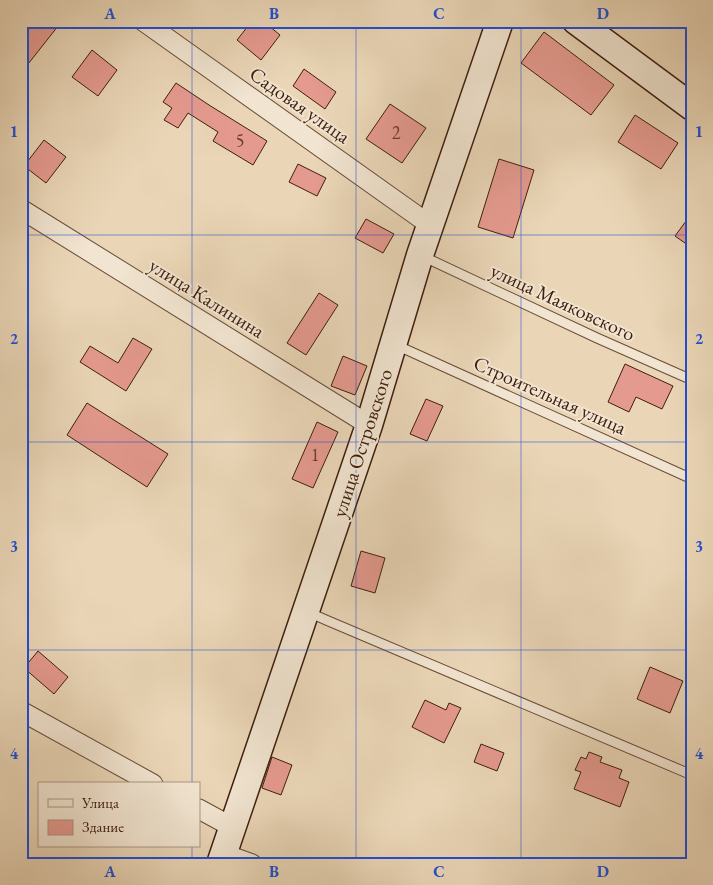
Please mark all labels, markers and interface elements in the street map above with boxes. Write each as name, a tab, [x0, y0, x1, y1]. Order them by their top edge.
text: A	[103, 3, 116, 24]
text: B	[269, 3, 279, 24]
text: C	[433, 3, 445, 24]
text: D	[597, 3, 609, 24]
street label: Садовая улица	[245, 61, 356, 149]
text: 1	[10, 121, 18, 142]
house number: 2	[392, 121, 401, 144]
text: 1	[695, 121, 703, 142]
house number: 5	[236, 129, 244, 152]
street label: улица Калинина	[144, 252, 270, 344]
street label: улица Маяковского	[487, 257, 640, 347]
text: 2	[10, 328, 19, 349]
text: 2	[695, 328, 704, 349]
street label: Строительная улица	[469, 350, 631, 440]
street label: улица Островского	[326, 365, 398, 521]
house number: 1	[311, 443, 319, 466]
text: 3	[10, 536, 18, 557]
text: 3	[695, 536, 703, 557]
text: 4	[10, 743, 19, 764]
text: 4	[695, 743, 704, 764]
legend	[38, 782, 200, 848]
text: Улица	[81, 793, 119, 812]
text: Здание	[82, 817, 124, 836]
text: A	[103, 861, 116, 882]
text: B	[269, 861, 279, 882]
text: C	[433, 861, 445, 882]
text: D	[597, 861, 609, 882]

